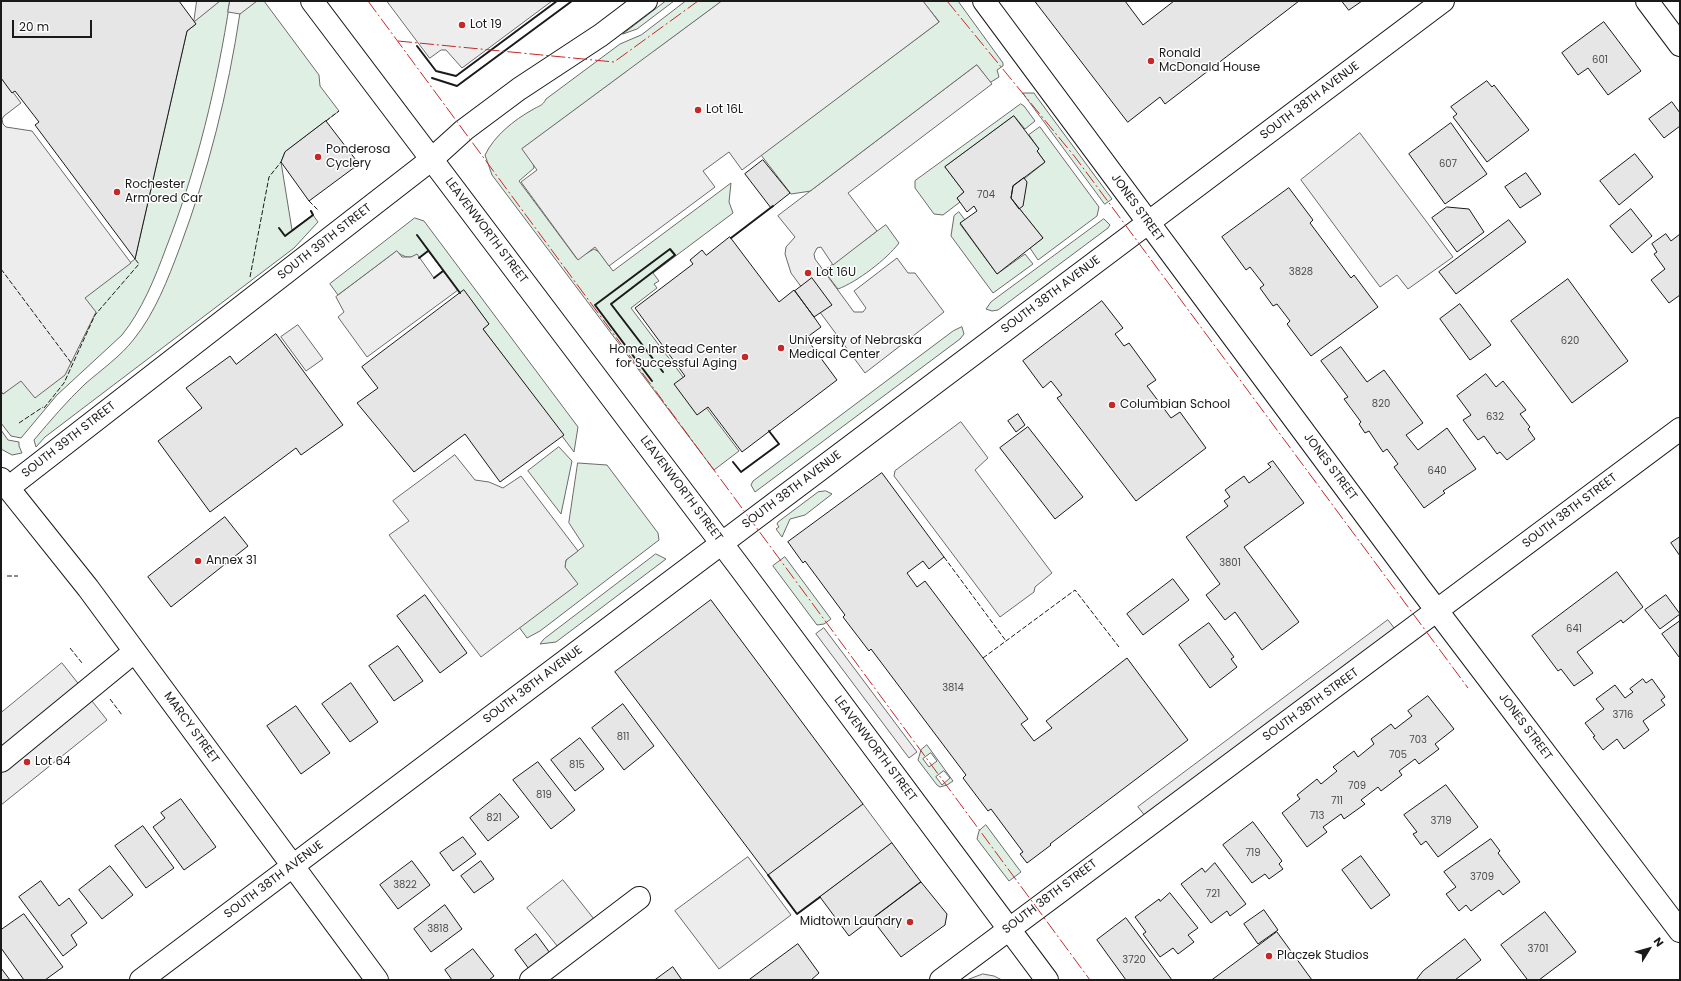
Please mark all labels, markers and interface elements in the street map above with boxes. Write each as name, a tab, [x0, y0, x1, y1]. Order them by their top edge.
scale bar	[14, 12, 94, 38]
text: 20 m	[19, 18, 49, 35]
place label: Lot 19	[470, 18, 502, 32]
marker: Lot 19	[457, 20, 467, 30]
place label: Ronald McDonald House	[1159, 47, 1260, 75]
house number: 601	[1592, 54, 1608, 66]
marker: Ronald McDonald House	[1146, 56, 1156, 66]
street label: SOUTH 38TH AVENUE	[1258, 59, 1362, 143]
place label: Lot 16L	[706, 103, 743, 117]
marker: Lot 16L	[693, 105, 703, 115]
place label: Ponderosa Cyclery	[326, 143, 390, 171]
marker: Ponderosa Cyclery	[313, 152, 323, 162]
house number: 607	[1439, 158, 1457, 170]
street label: JONES STREET	[1108, 171, 1166, 245]
street label: LEAVENWORTH STREET	[442, 175, 530, 287]
place label: Rochester Armored Car	[125, 178, 203, 206]
marker: Rochester Armored Car	[112, 187, 122, 197]
house number: 704	[977, 189, 995, 201]
street label: SOUTH 39TH STREET	[275, 201, 375, 283]
street label: SOUTH 38TH AVENUE	[999, 253, 1103, 337]
place label: Lot 16U	[816, 266, 856, 280]
house number: 3828	[1289, 266, 1313, 278]
marker: Lot 16U	[803, 268, 813, 278]
place label: University of Nebraska Medical Center	[789, 334, 922, 362]
house number: 620	[1561, 335, 1579, 347]
place label: Home Instead Center for Successful Aging	[609, 343, 737, 371]
marker: University of Nebraska Medical Center	[776, 343, 786, 353]
marker: Home Instead Center for Successful Aging	[740, 352, 750, 362]
place label: Columbian School	[1120, 398, 1230, 412]
house number: 820	[1372, 398, 1390, 410]
street label: SOUTH 39TH STREET	[19, 399, 119, 481]
marker: Columbian School	[1107, 400, 1117, 410]
house number: 632	[1486, 411, 1504, 423]
street label: JONES STREET	[1300, 431, 1360, 503]
street label: LEAVENWORTH STREET	[637, 433, 725, 545]
street label: SOUTH 38TH AVENUE	[740, 448, 844, 532]
house number: 640	[1428, 465, 1446, 477]
street label: SOUTH 38TH STREET	[1520, 471, 1620, 551]
place label: Annex 31	[206, 554, 257, 568]
marker: Annex 31	[193, 556, 203, 566]
house number: 3801	[1219, 557, 1241, 569]
house number: 641	[1566, 623, 1582, 635]
street label: SOUTH 38TH AVENUE	[481, 643, 585, 727]
street label: SOUTH 38TH STREET	[1260, 665, 1362, 745]
house number: 3814	[942, 682, 964, 694]
street label: MARCY STREET	[160, 689, 222, 767]
street label: JONES STREET	[1495, 691, 1555, 763]
street label: LEAVENWORTH STREET	[831, 693, 919, 805]
house number: 3716	[1613, 709, 1633, 721]
house number: 811	[617, 731, 629, 743]
house number: 703	[1409, 734, 1427, 746]
house number: 705	[1389, 749, 1407, 761]
place label: Lot 64	[35, 755, 71, 769]
marker: Lot 64	[22, 757, 32, 767]
house number: 815	[569, 759, 585, 771]
house number: 709	[1348, 780, 1366, 792]
house number: 819	[536, 789, 552, 801]
house number: 711	[1331, 795, 1343, 807]
house number: 713	[1310, 810, 1324, 822]
house number: 821	[486, 812, 502, 824]
house number: 3719	[1431, 815, 1451, 827]
street label: SOUTH 38TH AVENUE	[222, 838, 326, 922]
house number: 719	[1246, 847, 1260, 859]
street label: SOUTH 38TH STREET	[1000, 857, 1100, 937]
house number: 3709	[1470, 871, 1494, 883]
house number: 3822	[393, 879, 417, 891]
house number: 721	[1206, 888, 1220, 900]
place label: Midtown Laundry	[800, 915, 902, 929]
marker: Midtown Laundry	[905, 917, 915, 927]
house number: 3818	[427, 923, 449, 935]
north arrow	[1629, 929, 1669, 969]
text: N	[1650, 934, 1667, 950]
house number: 3701	[1528, 943, 1548, 955]
place label: Placzek Studios	[1277, 949, 1369, 963]
marker: Placzek Studios	[1264, 951, 1274, 961]
house number: 3720	[1122, 954, 1146, 966]

